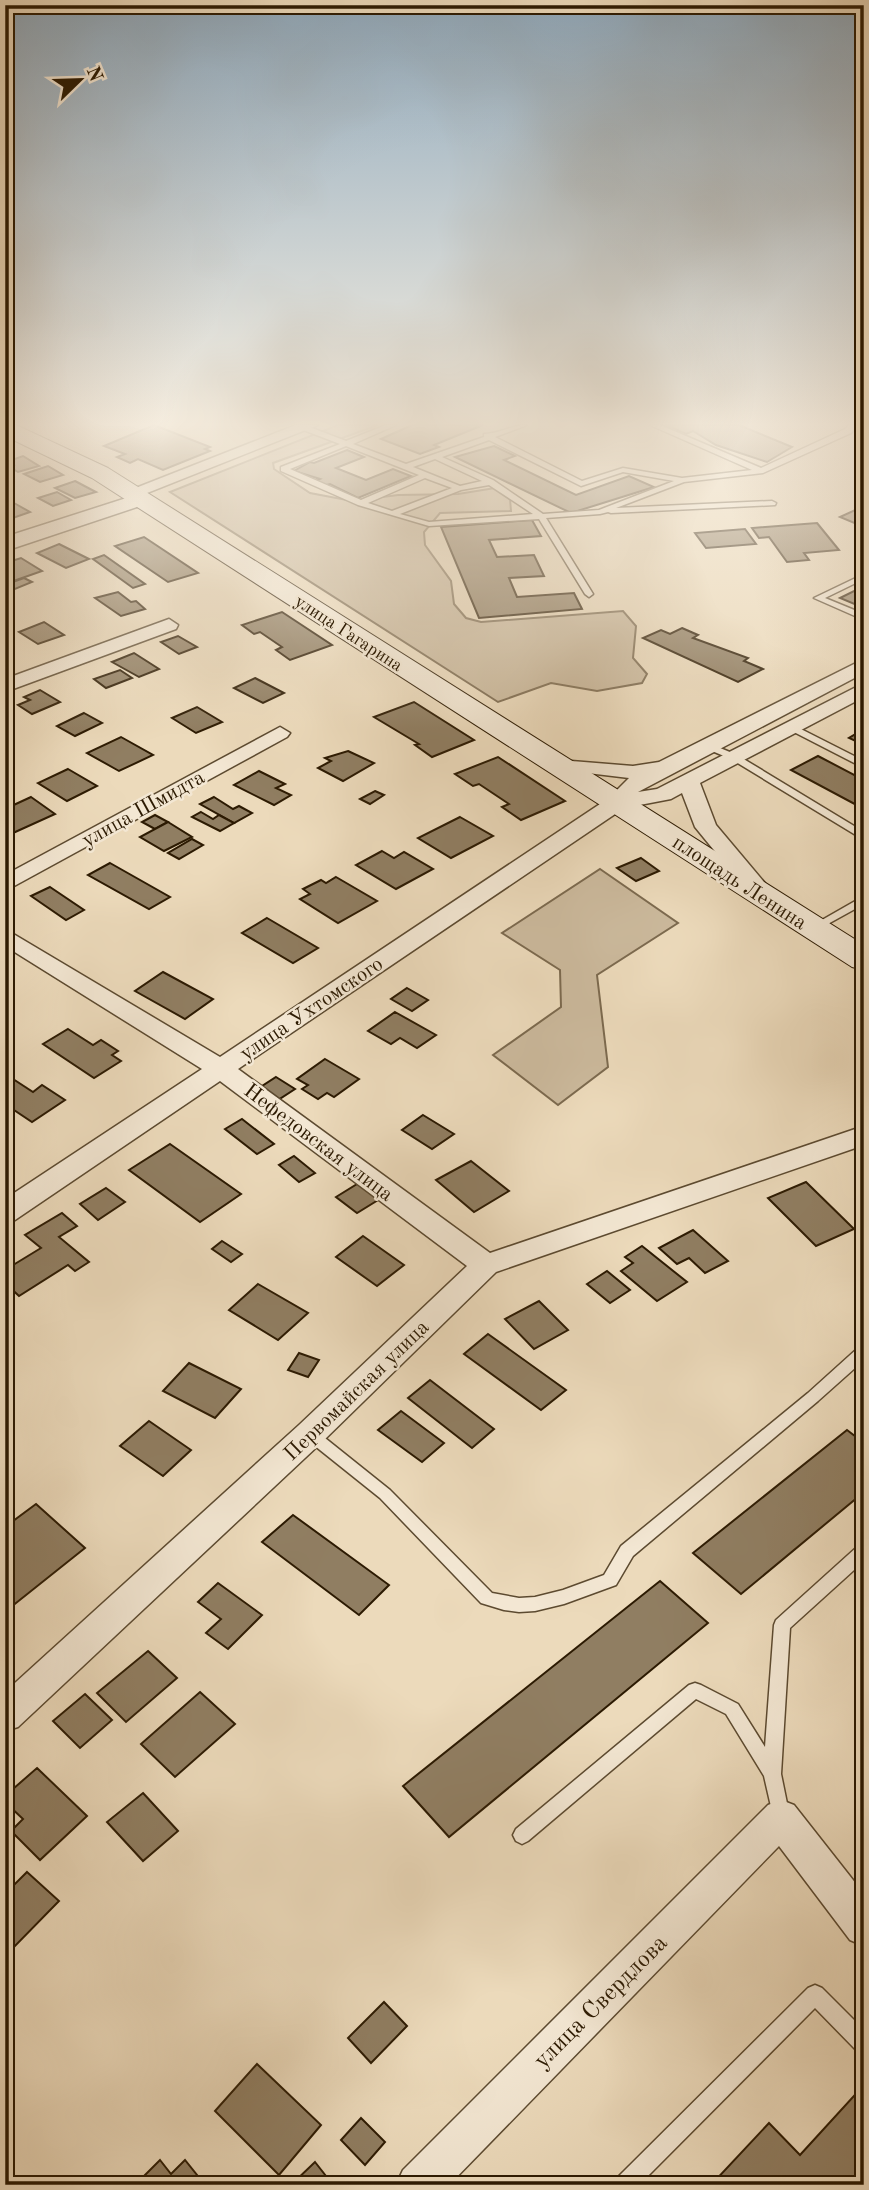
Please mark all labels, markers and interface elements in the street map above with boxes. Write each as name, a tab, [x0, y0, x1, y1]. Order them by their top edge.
north arrow	[46, 46, 116, 116]
text: N	[82, 64, 105, 85]
street label: улица Гагарина	[291, 592, 406, 675]
street label: улица Шмидта	[79, 767, 209, 852]
street label: площадь Ленина	[668, 832, 810, 934]
street label: улица Ухтомского	[236, 954, 387, 1065]
street label: Нефедовская улица	[239, 1080, 397, 1206]
street label: Первомайская улица	[281, 1317, 433, 1465]
street label: улица Свердлова	[530, 1931, 673, 2074]

